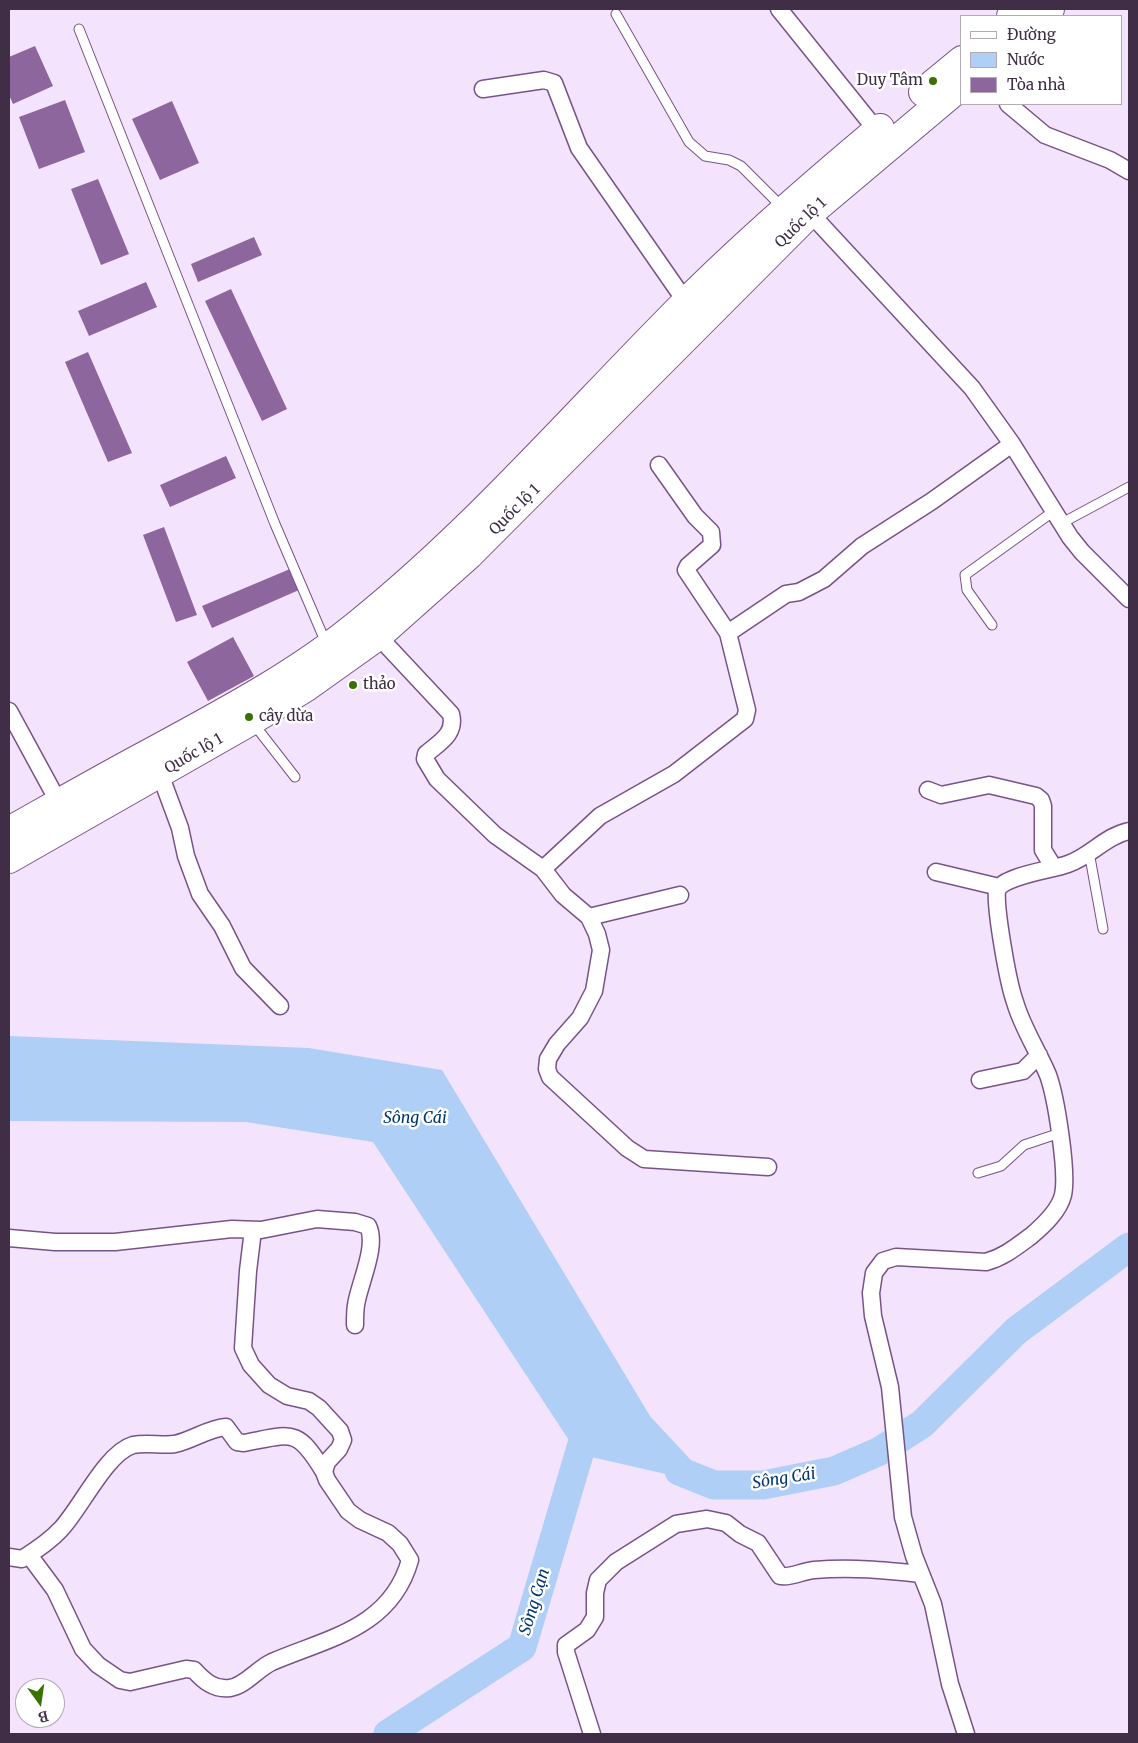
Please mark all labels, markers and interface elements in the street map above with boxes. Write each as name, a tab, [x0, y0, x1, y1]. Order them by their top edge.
legend	[960, 15, 1123, 105]
text: Đường	[1007, 25, 1056, 44]
text: Nước	[1007, 50, 1045, 69]
place label: Duy Tâm	[857, 72, 923, 90]
marker: Duy Tâm	[927, 75, 939, 87]
text: Tòa nhà	[1007, 75, 1065, 94]
street label: Quốc lộ 1	[772, 194, 830, 252]
street label: Quốc lộ 1	[486, 481, 544, 539]
place label: thảo	[363, 676, 396, 694]
marker: thảo	[347, 679, 359, 691]
place label: cây dừa	[259, 708, 313, 726]
marker: cây dừa	[243, 711, 255, 723]
street label: Quốc lộ 1	[162, 730, 226, 778]
water label: Sông Cái	[383, 1108, 447, 1128]
water label: Sông Cái	[751, 1465, 817, 1493]
water label: Sông Cạn	[516, 1566, 554, 1638]
north arrow	[15, 1678, 65, 1728]
text: B	[36, 1707, 50, 1727]

